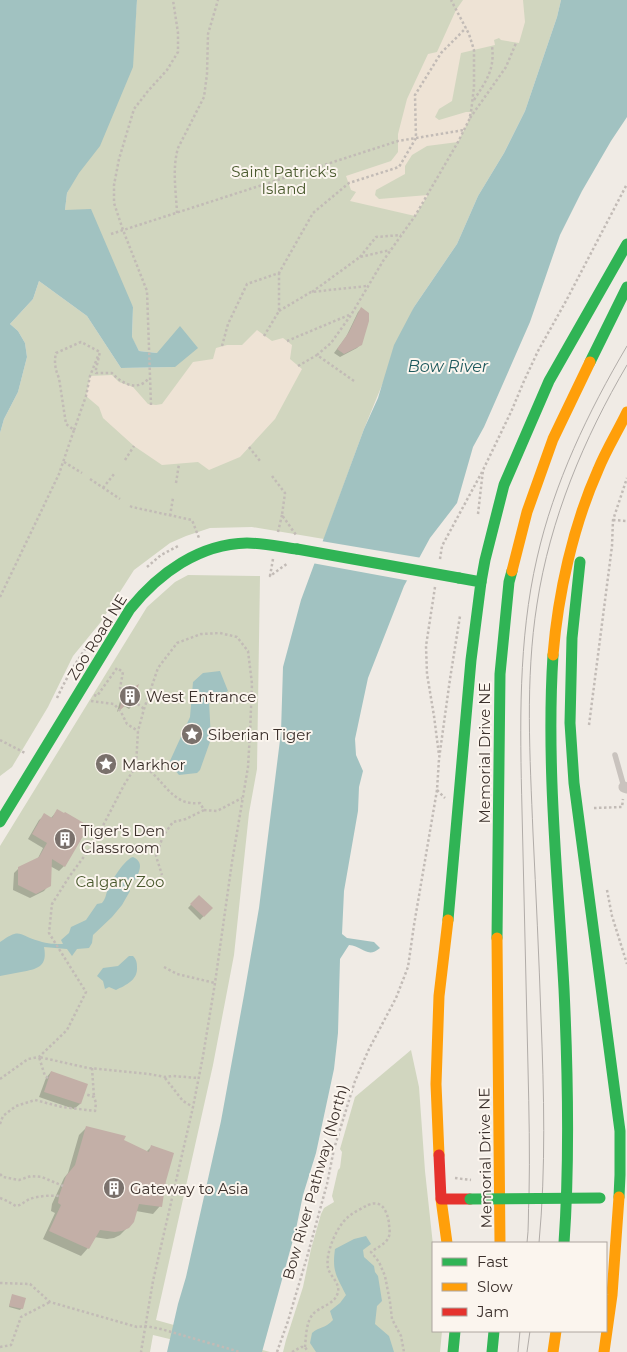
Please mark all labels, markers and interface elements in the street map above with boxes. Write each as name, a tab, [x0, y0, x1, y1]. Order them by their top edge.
park label: Saint Patrick's Island	[231, 162, 337, 198]
water label: Bow River	[408, 357, 489, 376]
street label: Zoo Road NE	[63, 591, 131, 683]
street label: Memorial Drive NE	[475, 683, 494, 823]
building icon: West Entrance	[118, 684, 142, 708]
place label: West Entrance	[146, 687, 256, 706]
place icon: Siberian Tiger	[180, 722, 204, 746]
place label: Siberian Tiger	[208, 725, 311, 744]
place icon: Markhor	[94, 752, 118, 776]
place label: Markhor	[122, 755, 186, 774]
place label: Tiger's Den Classroom	[81, 821, 165, 857]
building icon: Tiger's Den Classroom	[53, 827, 77, 851]
park label: Calgary Zoo	[76, 872, 164, 891]
street label: Bow River Pathway (North)	[278, 1082, 352, 1282]
street label: Memorial Drive NE	[474, 1087, 496, 1229]
building icon: Gateway to Asia	[102, 1176, 126, 1200]
place label: Gateway to Asia	[130, 1179, 249, 1198]
legend	[432, 1242, 607, 1332]
text: Fast	[477, 1252, 508, 1271]
text: Slow	[477, 1277, 513, 1296]
text: Jam	[476, 1302, 509, 1321]

